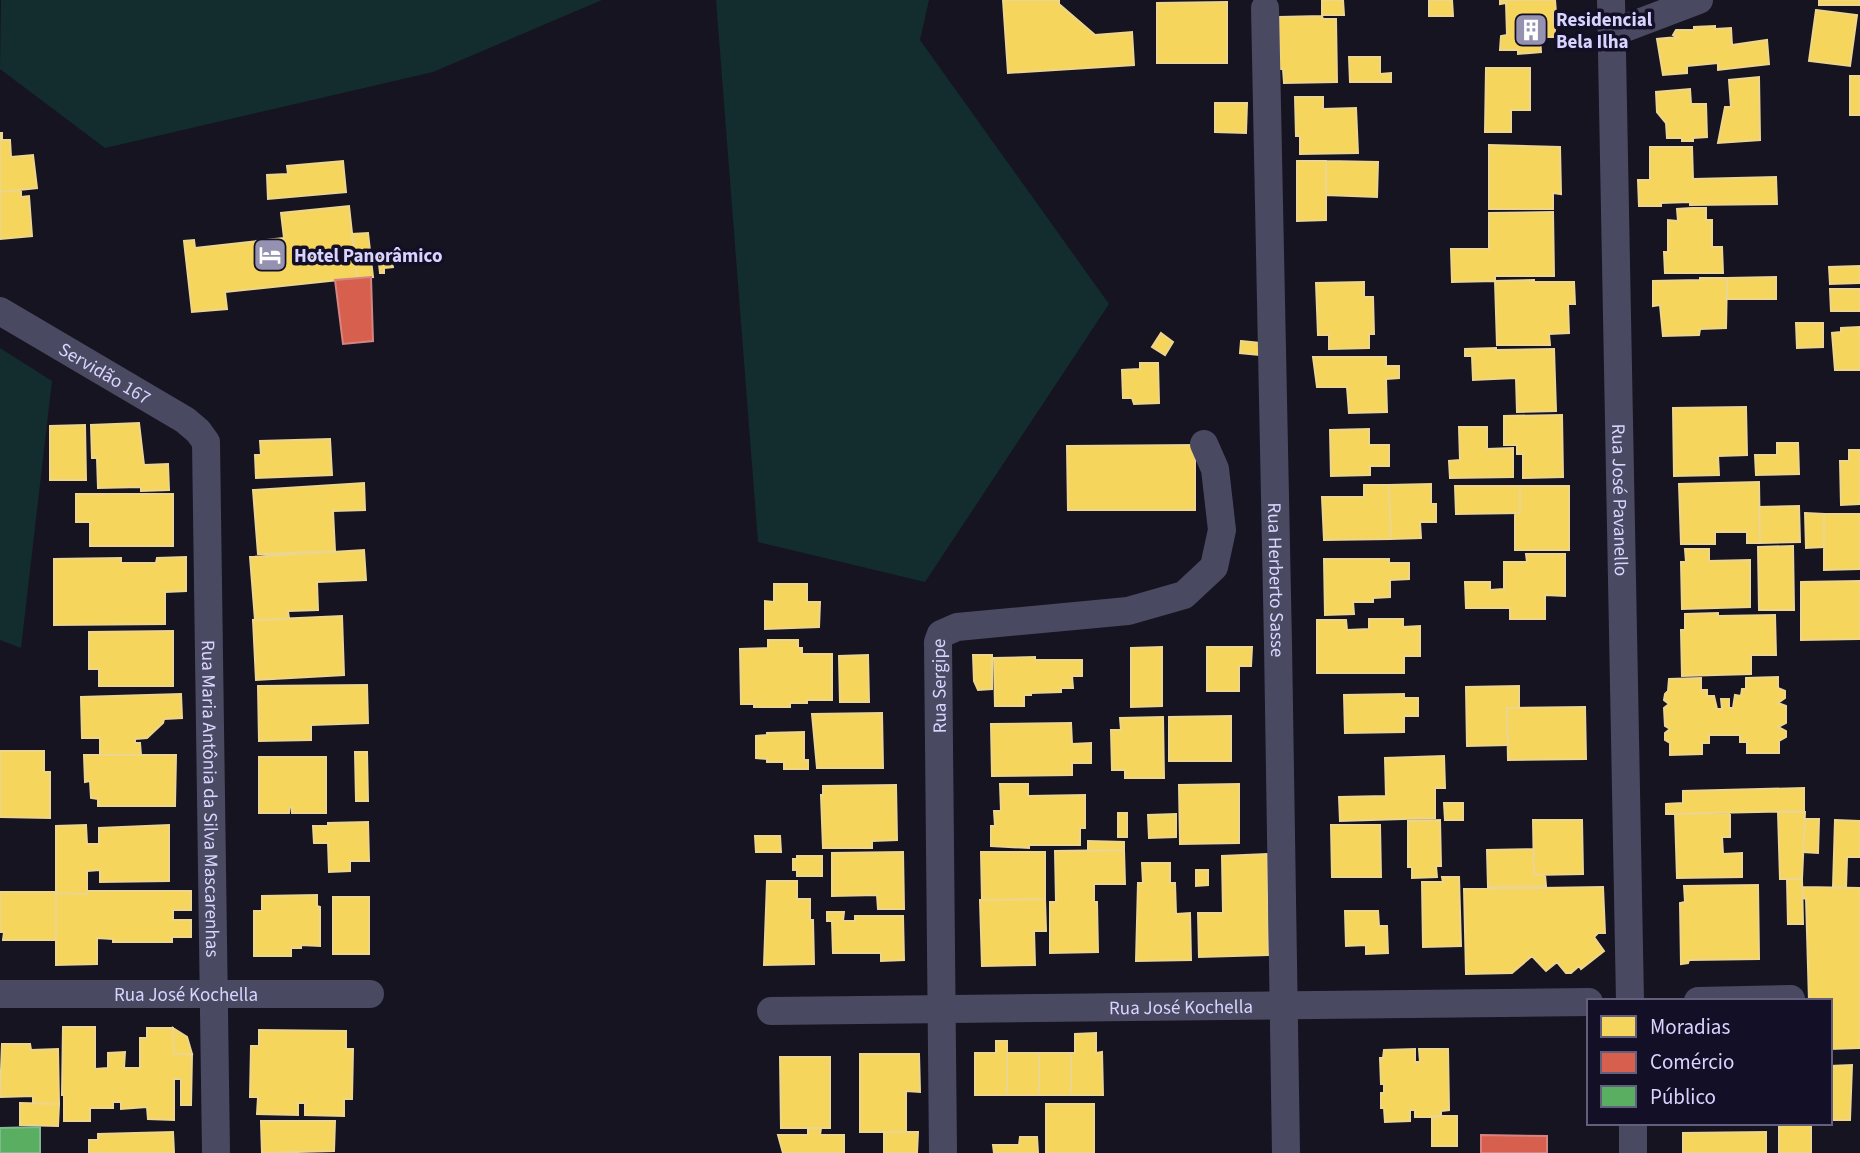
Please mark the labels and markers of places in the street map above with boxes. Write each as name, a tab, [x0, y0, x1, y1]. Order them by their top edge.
place label: Residencial Bela Ilha	[1556, 7, 1653, 56]
building icon: Residencial Bela Ilha	[1512, 11, 1550, 49]
hotel icon: Hotel Panorâmico	[251, 236, 289, 274]
place label: Hotel Panorâmico	[294, 243, 442, 270]

